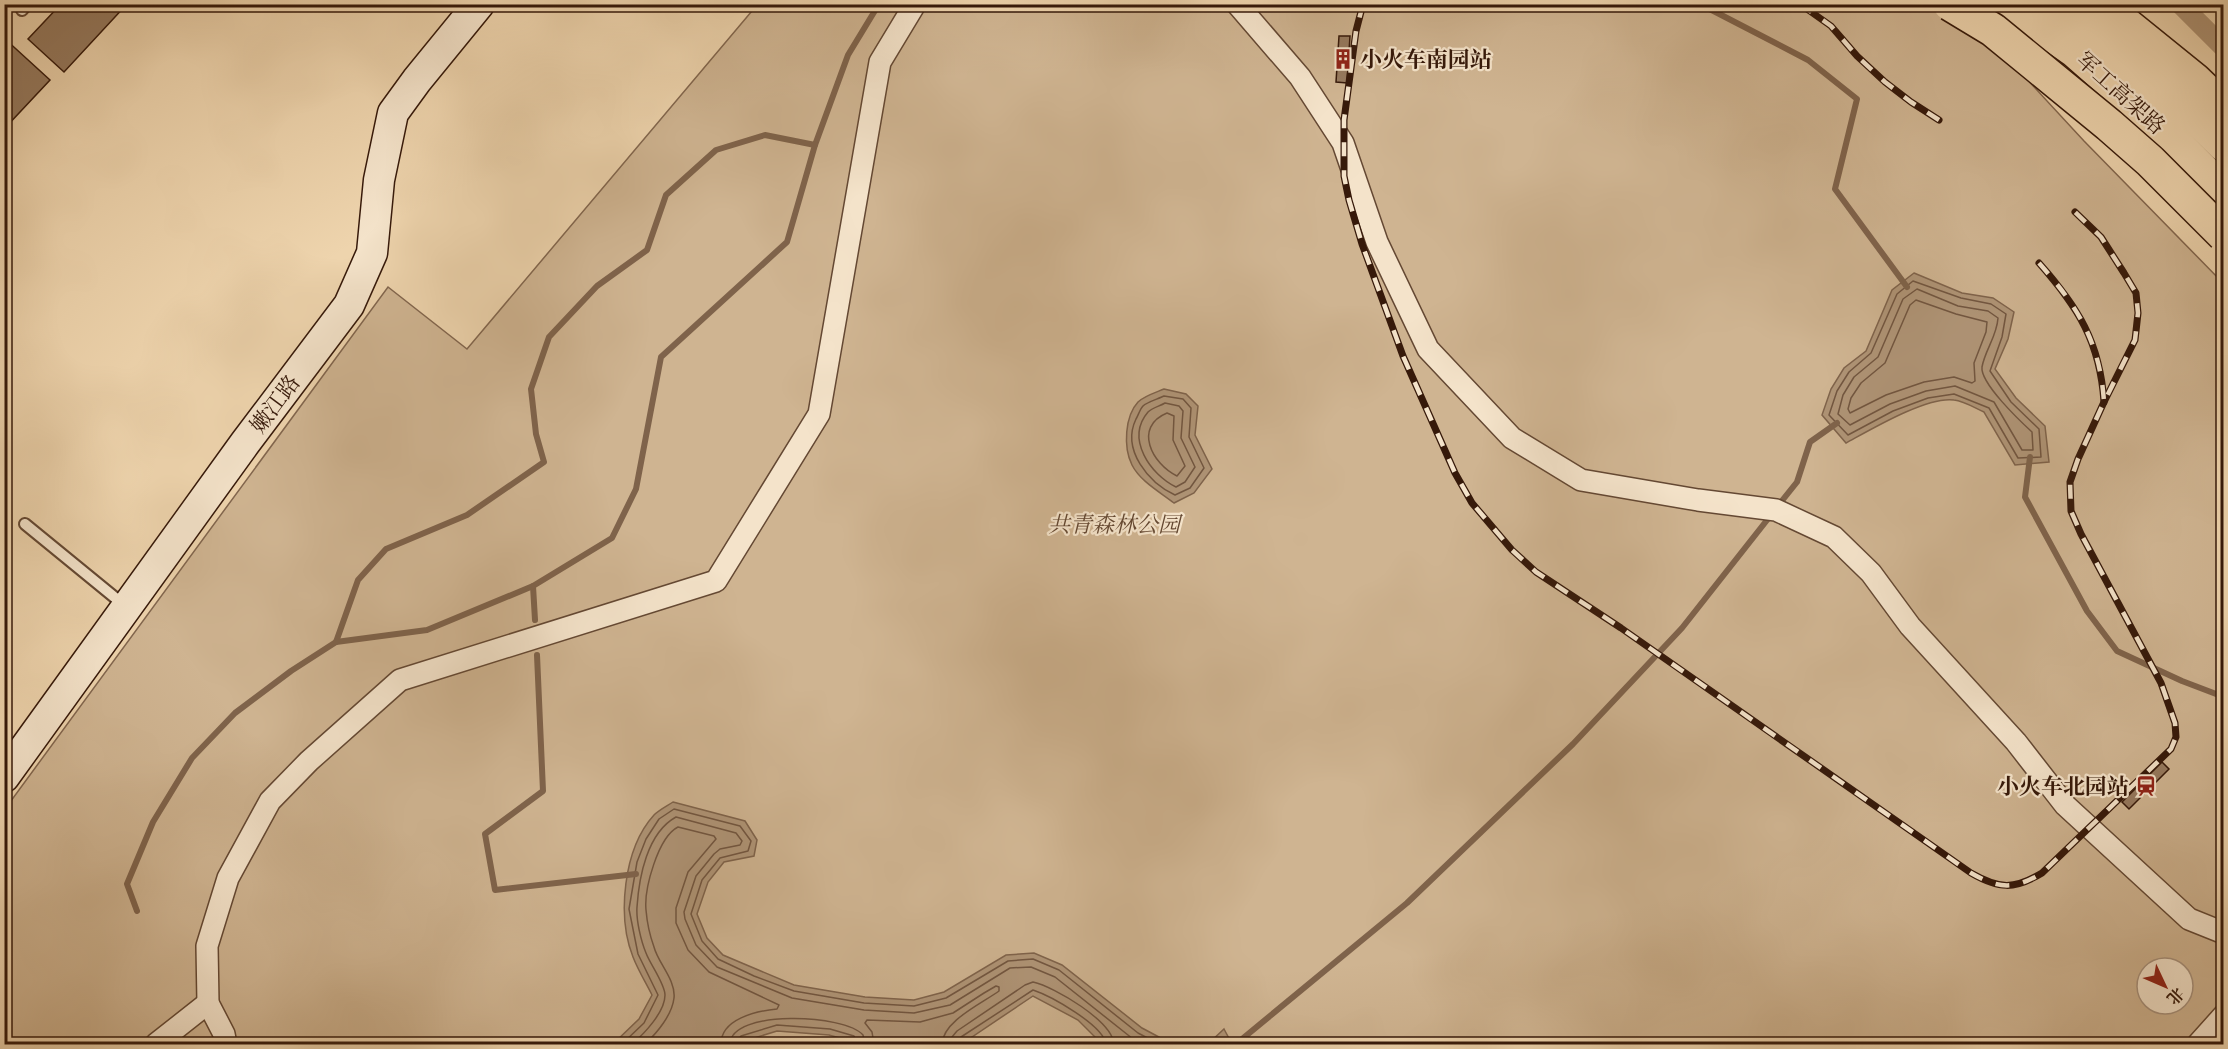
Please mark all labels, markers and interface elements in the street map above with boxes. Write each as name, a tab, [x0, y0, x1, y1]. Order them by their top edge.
place label: 小火车南园站	[1360, 45, 1492, 74]
street label: 军工高架路	[2070, 45, 2172, 141]
building icon: 小火车南园站	[1331, 47, 1355, 71]
street label: 嫩江路	[244, 369, 306, 439]
park label: 共青森林公园	[1048, 510, 1183, 539]
place label: 小火车北园站	[1997, 772, 2129, 801]
station icon: 小火车北园站	[2134, 774, 2158, 798]
north arrow	[2135, 956, 2195, 1016]
text: 北	[2162, 983, 2189, 1009]

